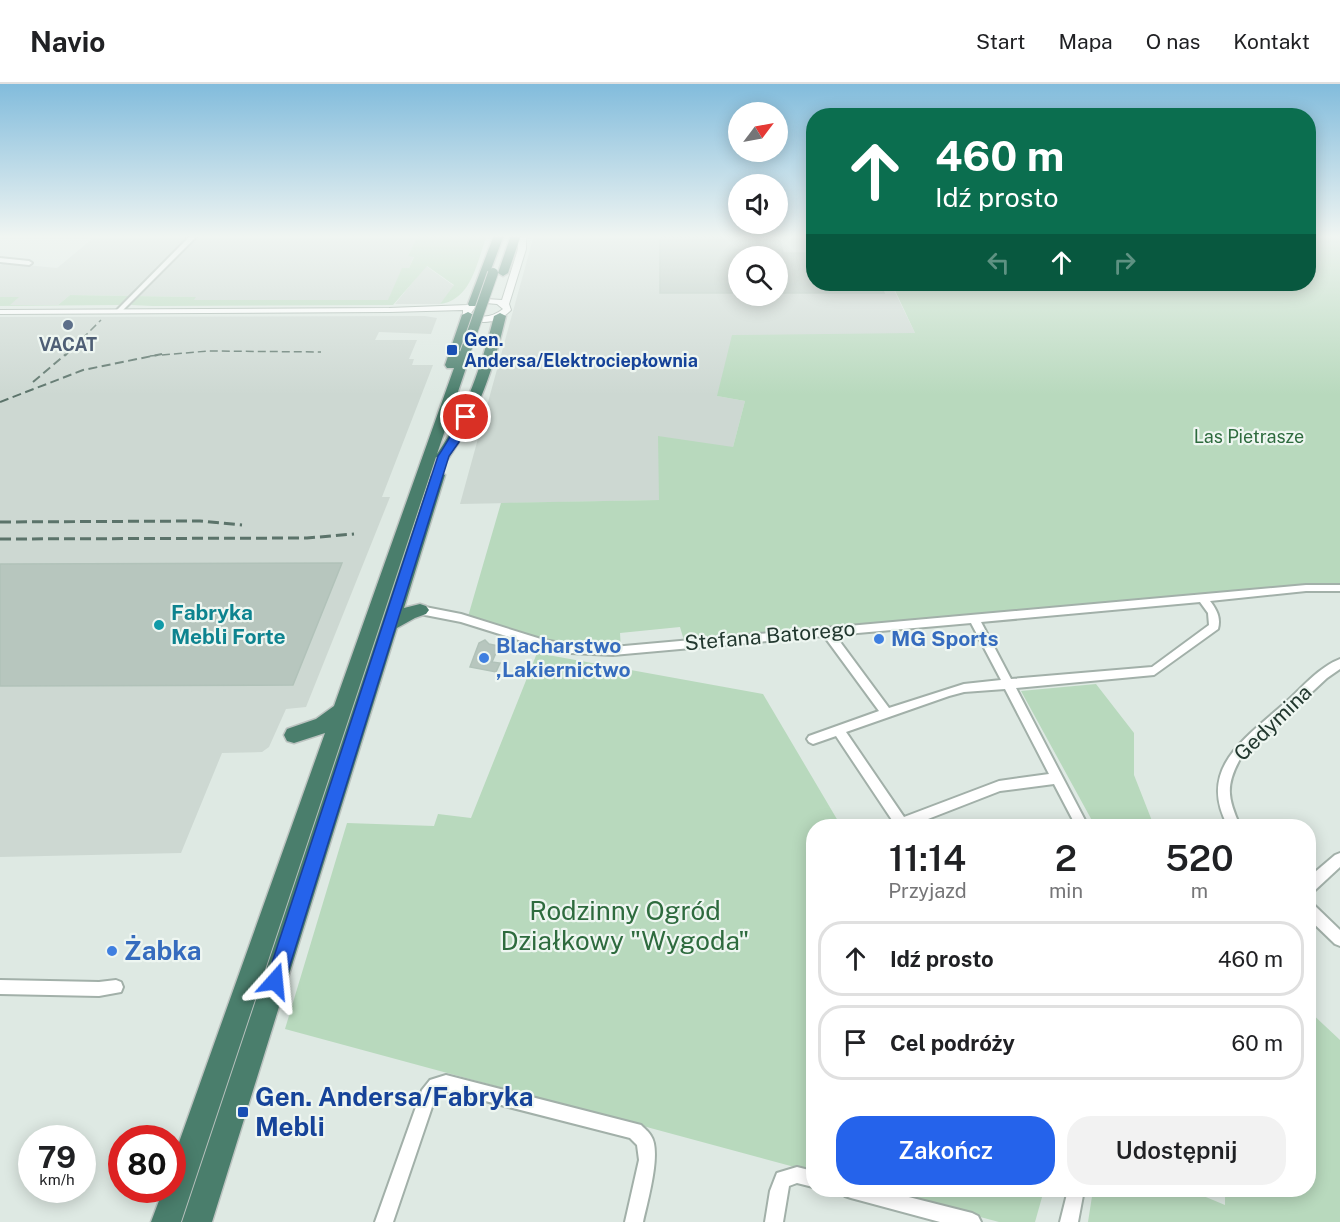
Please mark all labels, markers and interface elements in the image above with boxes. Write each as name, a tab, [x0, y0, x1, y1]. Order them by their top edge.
text: Navio	[30, 25, 105, 58]
text: Start	[976, 29, 1026, 54]
text: Mapa	[1059, 29, 1113, 54]
text: O nas	[1146, 29, 1200, 54]
text: Kontakt	[1233, 29, 1310, 54]
north arrow	[728, 102, 788, 162]
map controls	[728, 102, 788, 306]
text: 460 m	[935, 131, 1064, 180]
icon: ahead	[836, 132, 914, 210]
button: sound	[728, 174, 788, 234]
text: Idź prosto	[935, 181, 1058, 213]
button: search	[728, 246, 788, 306]
icon: left	[982, 246, 1015, 279]
icon: ahead	[1045, 246, 1078, 279]
icon: right	[1108, 246, 1141, 279]
marker: VACAT	[61, 318, 75, 332]
place label: Gen. Andersa/Elektrociepłownia	[464, 329, 698, 371]
place label: VACAT	[39, 334, 97, 355]
marker: Gen. Andersa/Elektrociepłownia	[445, 343, 459, 357]
pin	[440, 391, 491, 442]
icon: arrive	[449, 400, 482, 433]
park label: Las Pietrasze	[1194, 426, 1304, 447]
place label: Fabryka Mebli Forte	[171, 600, 286, 649]
street label: Stefana Batorego	[684, 616, 856, 655]
marker: Fabryka Mebli Forte	[152, 618, 166, 632]
place label: MG Sports	[891, 626, 999, 651]
marker: MG Sports	[872, 632, 886, 646]
place label: Blacharstwo ,Lakiernictwo	[496, 633, 631, 682]
marker: Blacharstwo ,Lakiernictwo	[477, 651, 491, 665]
street label: Gedymina	[1229, 680, 1317, 766]
text: 11:14	[889, 837, 966, 879]
text: 2	[1055, 837, 1077, 879]
text: 520	[1165, 837, 1234, 879]
text: Przyjazd	[888, 879, 967, 903]
text: min	[1049, 879, 1083, 903]
text: m	[1191, 879, 1208, 903]
park label: Rodzinny Ogród Działkowy "Wygoda"	[501, 895, 749, 956]
place label: Żabka	[124, 935, 202, 966]
icon: ahead	[839, 942, 872, 975]
marker: Żabka	[105, 944, 119, 958]
text: Idź prosto	[890, 946, 994, 972]
text: 460 m	[1218, 946, 1283, 972]
position arrow	[243, 949, 307, 1013]
icon: arrive	[839, 1026, 872, 1059]
text: Cel podróży	[890, 1030, 1015, 1056]
text: 60 m	[1232, 1030, 1283, 1056]
place label: Gen. Andersa/Fabryka Mebli	[255, 1081, 533, 1142]
marker: Gen. Andersa/Fabryka Mebli	[236, 1105, 250, 1119]
button: Zakończ	[836, 1116, 1055, 1185]
button: Udostępnij	[1067, 1116, 1286, 1185]
speed limit sign: 80	[108, 1125, 186, 1203]
text: 79	[38, 1139, 76, 1175]
text: km/h	[39, 1171, 75, 1188]

